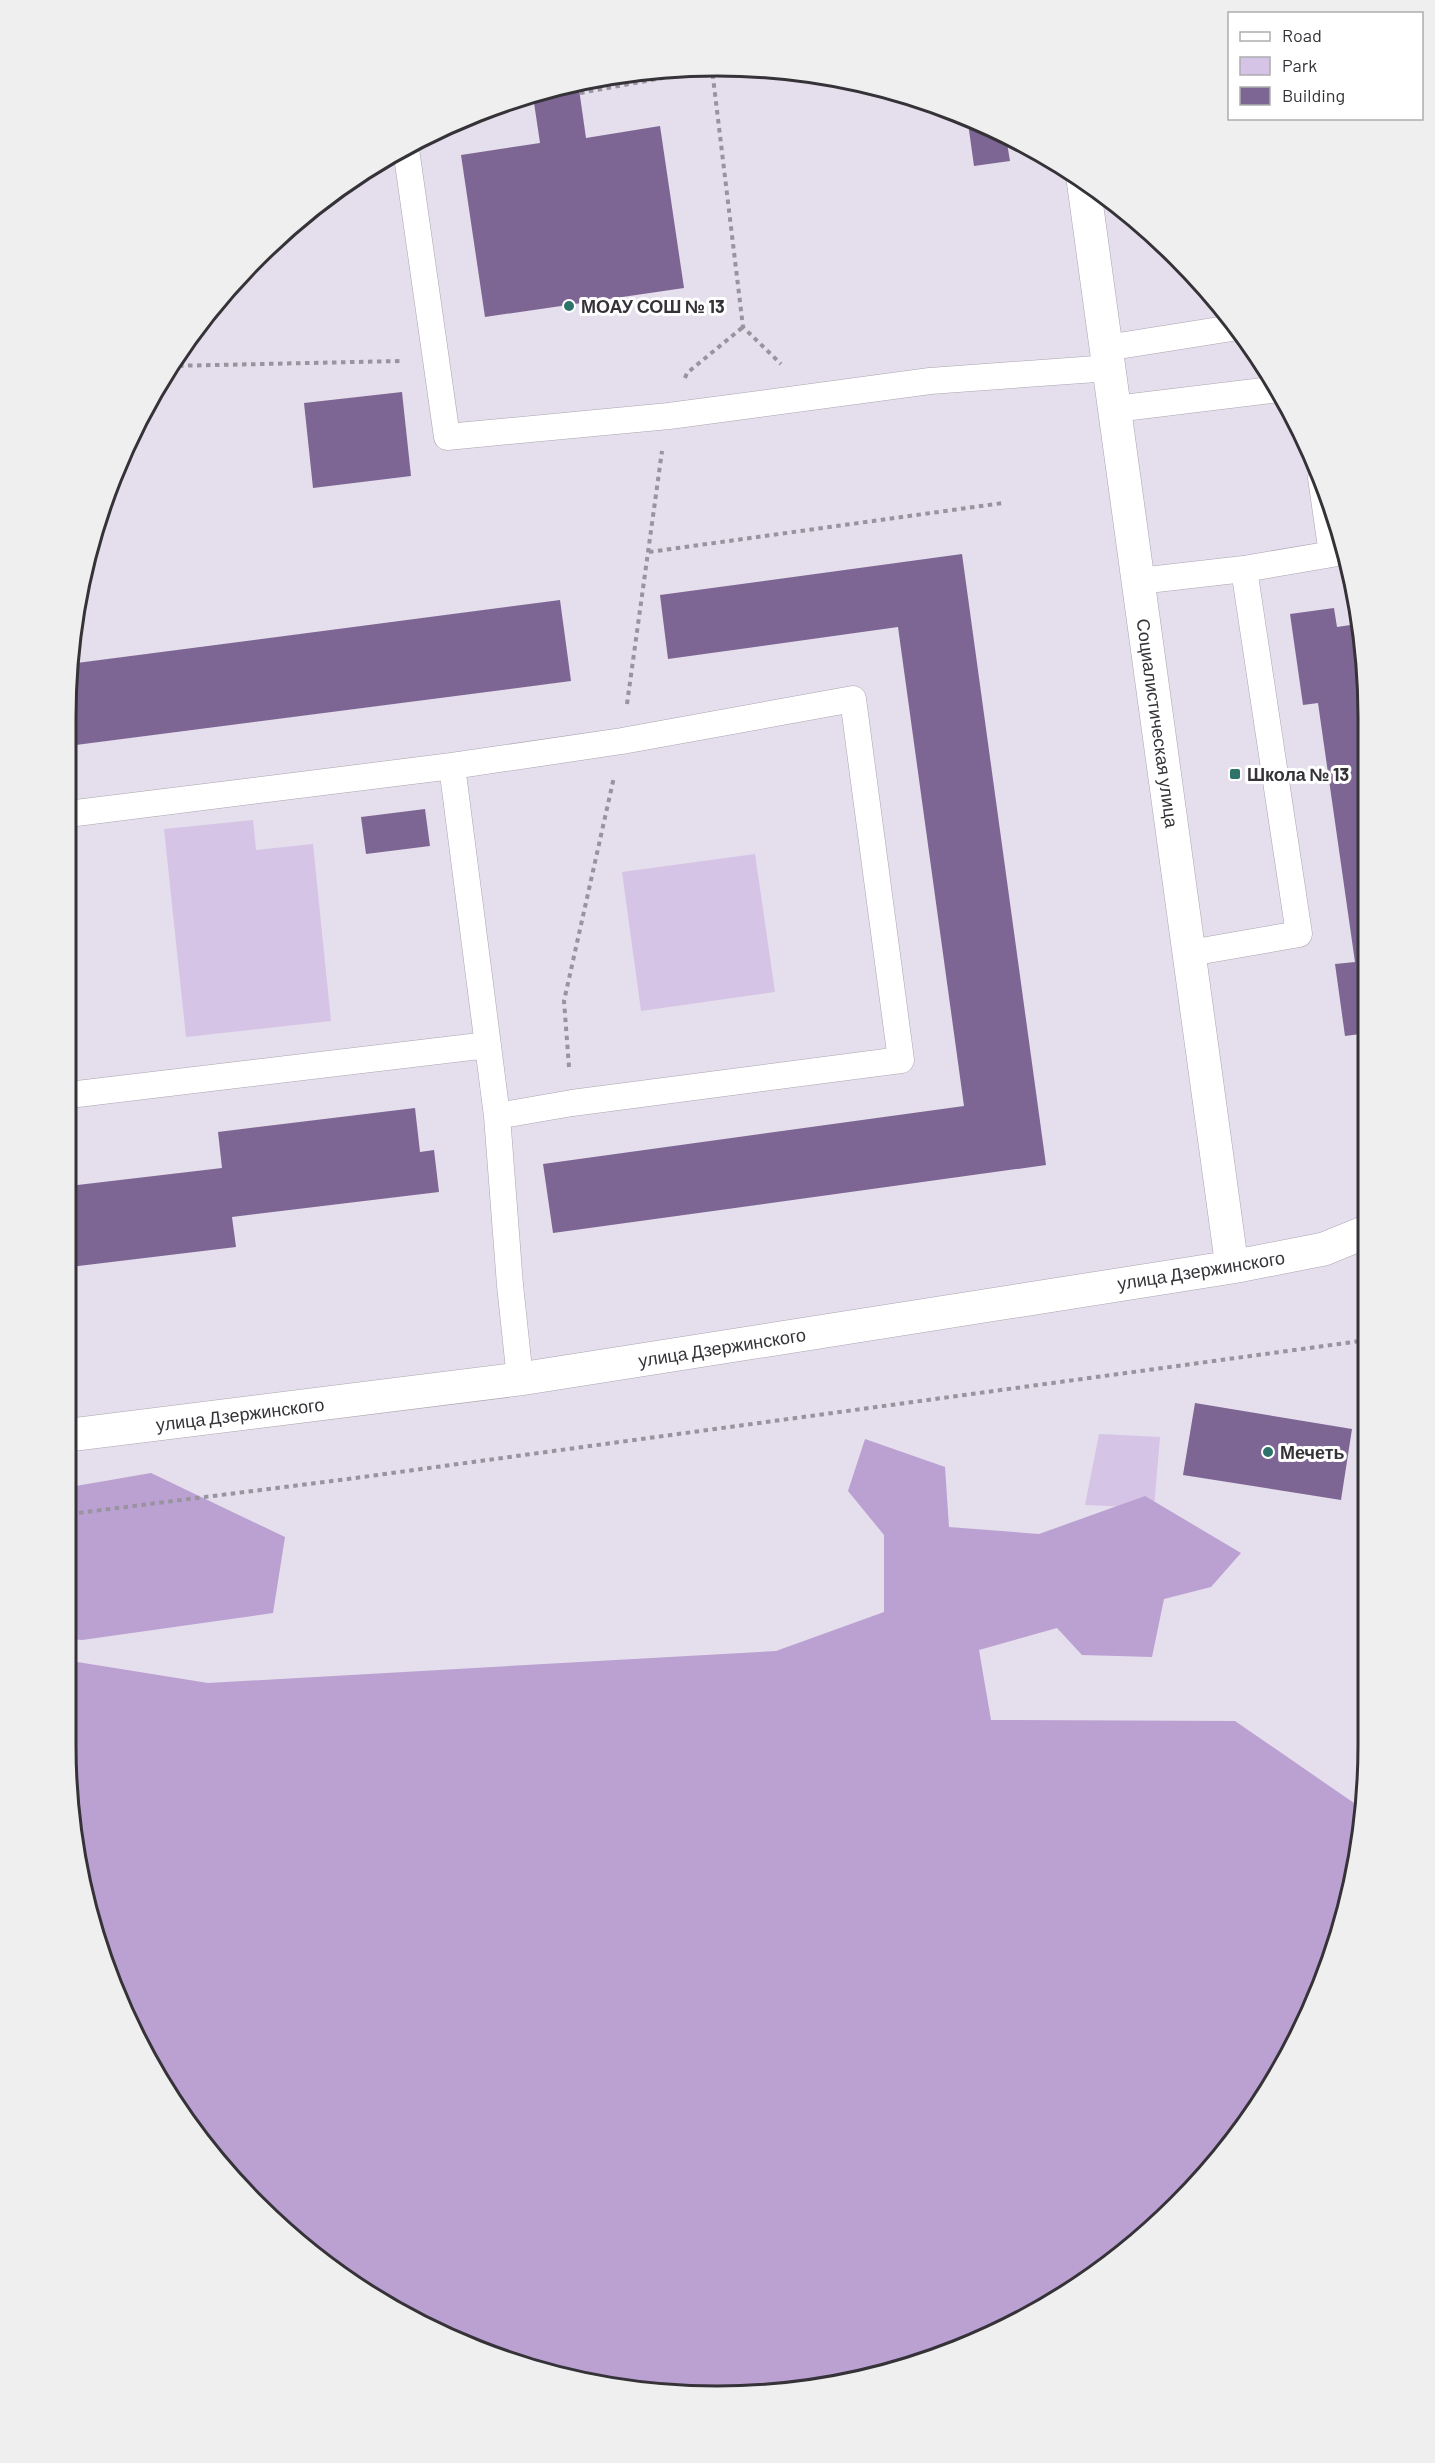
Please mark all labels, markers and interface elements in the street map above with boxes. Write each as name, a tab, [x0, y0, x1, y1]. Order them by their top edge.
legend	[1228, 12, 1423, 120]
text: Road	[1282, 24, 1322, 46]
text: Park	[1282, 54, 1317, 76]
text: Building	[1282, 84, 1345, 106]
place label: МОАУ СОШ № 13	[581, 295, 725, 317]
marker: МОАУ СОШ № 13	[562, 299, 576, 313]
street label: Социалистическая улица	[1132, 617, 1184, 830]
place label: Школа № 13	[1247, 763, 1349, 785]
marker: Школа № 13	[1228, 767, 1242, 781]
street label: улица Дзержинского	[1116, 1246, 1286, 1294]
street label: улица Дзержинского	[637, 1323, 807, 1371]
street label: улица Дзержинского	[155, 1393, 325, 1435]
place label: Мечеть	[1280, 1441, 1345, 1463]
marker: Мечеть	[1261, 1445, 1275, 1459]

